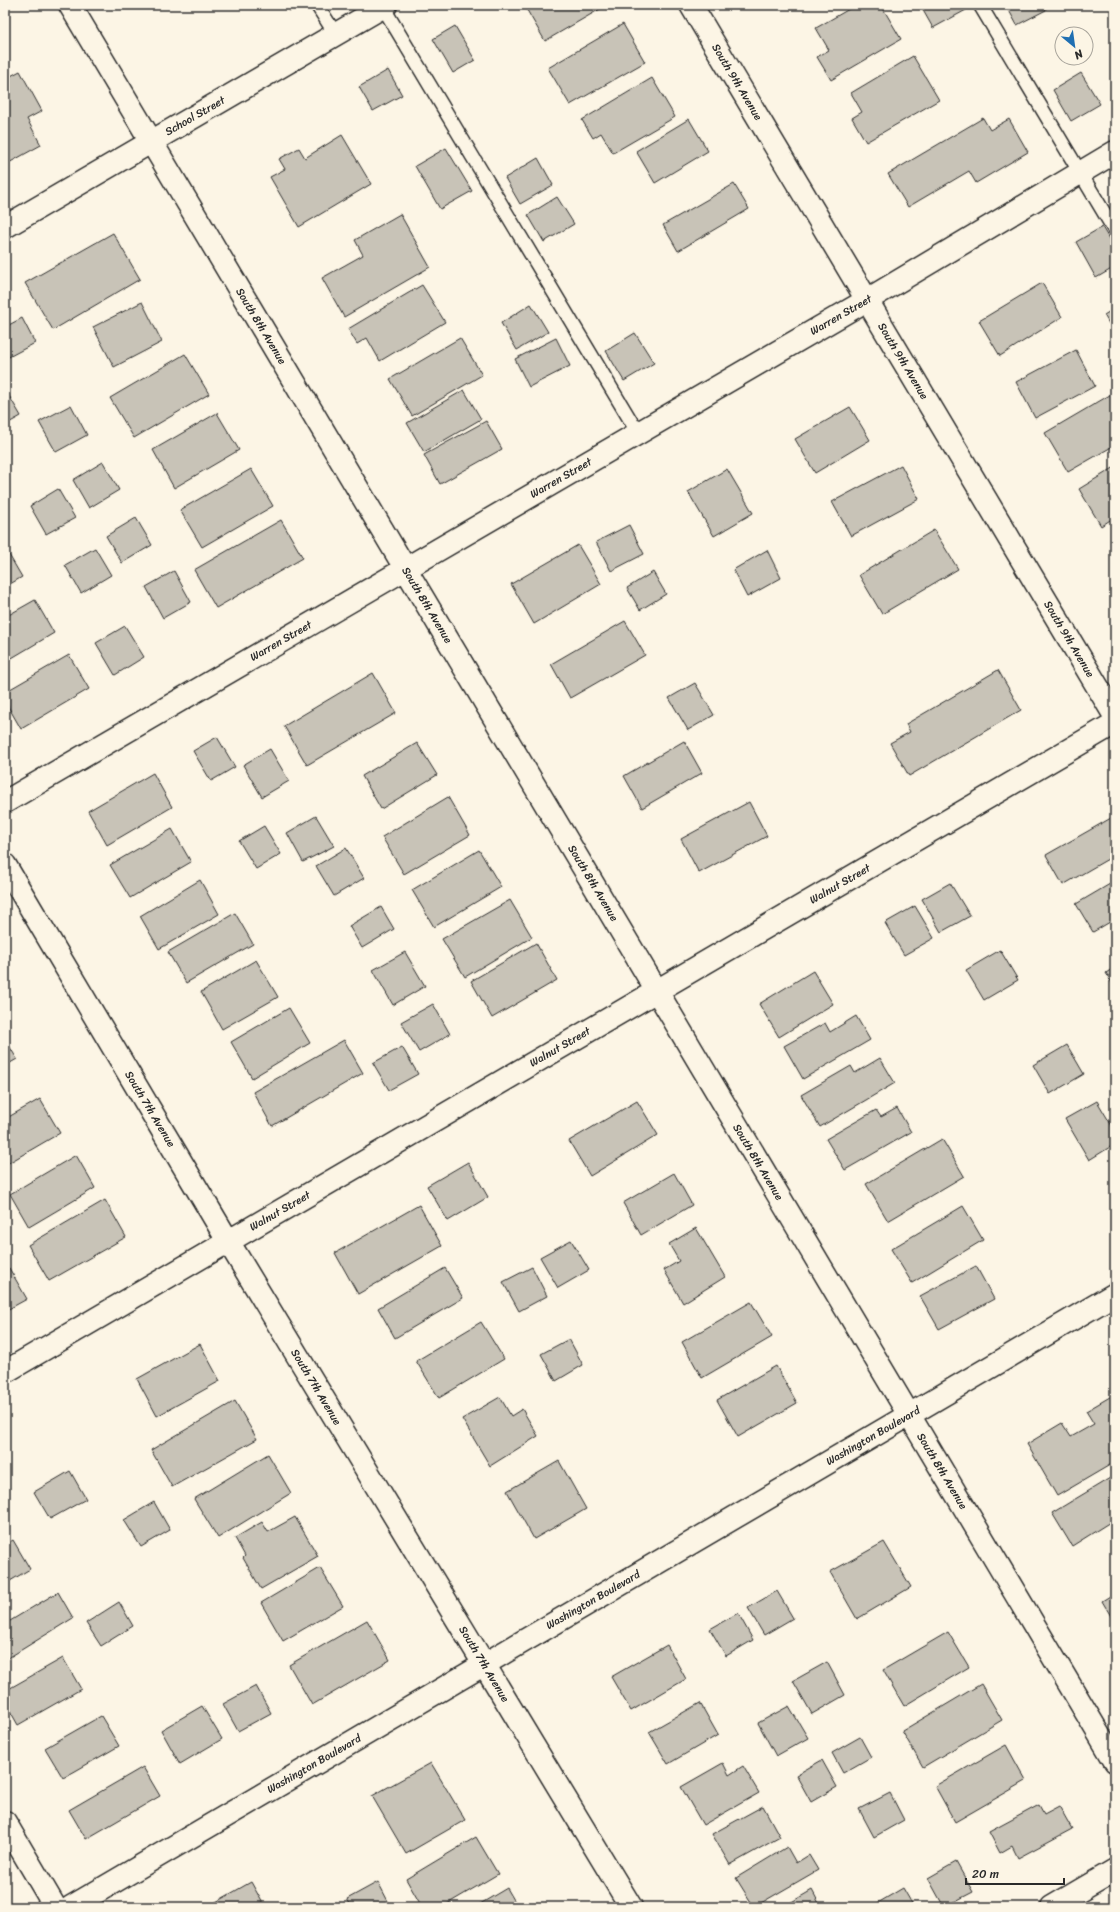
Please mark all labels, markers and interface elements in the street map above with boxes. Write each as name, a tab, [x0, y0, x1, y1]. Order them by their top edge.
north arrow	[1054, 26, 1094, 66]
street label: South 9th Avenue	[707, 40, 768, 125]
text: N	[1070, 44, 1087, 65]
street label: School Street	[161, 91, 229, 141]
street label: South 8th Avenue	[231, 284, 292, 369]
street label: Warren Street	[806, 289, 876, 341]
street label: South 9th Avenue	[873, 319, 934, 404]
street label: Warren Street	[526, 452, 596, 504]
street label: South 8th Avenue	[397, 563, 458, 648]
street label: South 9th Avenue	[1039, 597, 1100, 682]
street label: Warren Street	[246, 615, 316, 667]
street label: South 8th Avenue	[563, 841, 624, 926]
street label: Walnut Street	[806, 859, 875, 909]
street label: Walnut Street	[526, 1022, 595, 1072]
street label: South 7th Avenue	[120, 1067, 181, 1151]
street label: South 8th Avenue	[728, 1120, 789, 1205]
street label: Walnut Street	[246, 1186, 315, 1236]
street label: South 7th Avenue	[286, 1345, 347, 1429]
street label: Washington Boulevard	[822, 1401, 925, 1471]
street label: South 8th Avenue	[912, 1429, 973, 1514]
street label: Washington Boulevard	[542, 1565, 645, 1635]
street label: South 7th Avenue	[454, 1622, 515, 1706]
street label: Washington Boulevard	[263, 1729, 366, 1799]
scale bar	[966, 1860, 1064, 1886]
text: 20 m	[972, 1863, 999, 1885]

